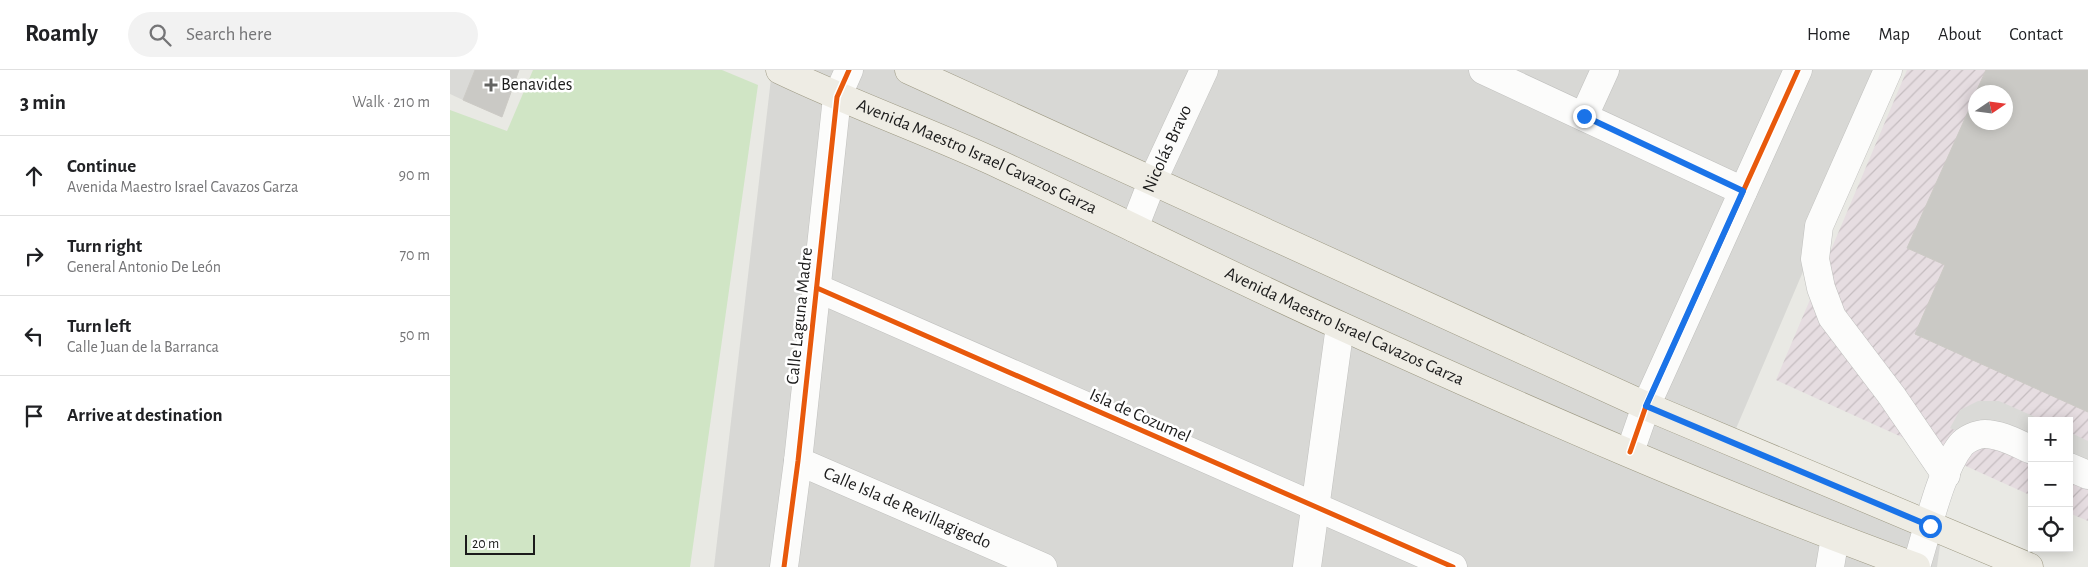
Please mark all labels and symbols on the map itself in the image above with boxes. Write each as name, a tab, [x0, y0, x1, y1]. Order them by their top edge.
place label: Benavides	[501, 76, 572, 94]
marker: Benavides	[485, 79, 497, 91]
north arrow	[1968, 85, 2013, 130]
street label: Avenida Maestro Israel Cavazos Garza	[854, 96, 1100, 218]
street label: Nicolás Bravo	[1140, 102, 1196, 195]
route end	[1573, 105, 1596, 128]
street label: Calle Laguna Madre	[784, 247, 816, 385]
street label: Avenida Maestro Israel Cavazos Garza	[1222, 264, 1466, 389]
street label: Isla de Cozumel	[1087, 386, 1193, 446]
street label: Calle Isla de Revillagigedo	[821, 464, 994, 552]
route start	[1919, 515, 1942, 538]
scale bar	[465, 532, 535, 555]

